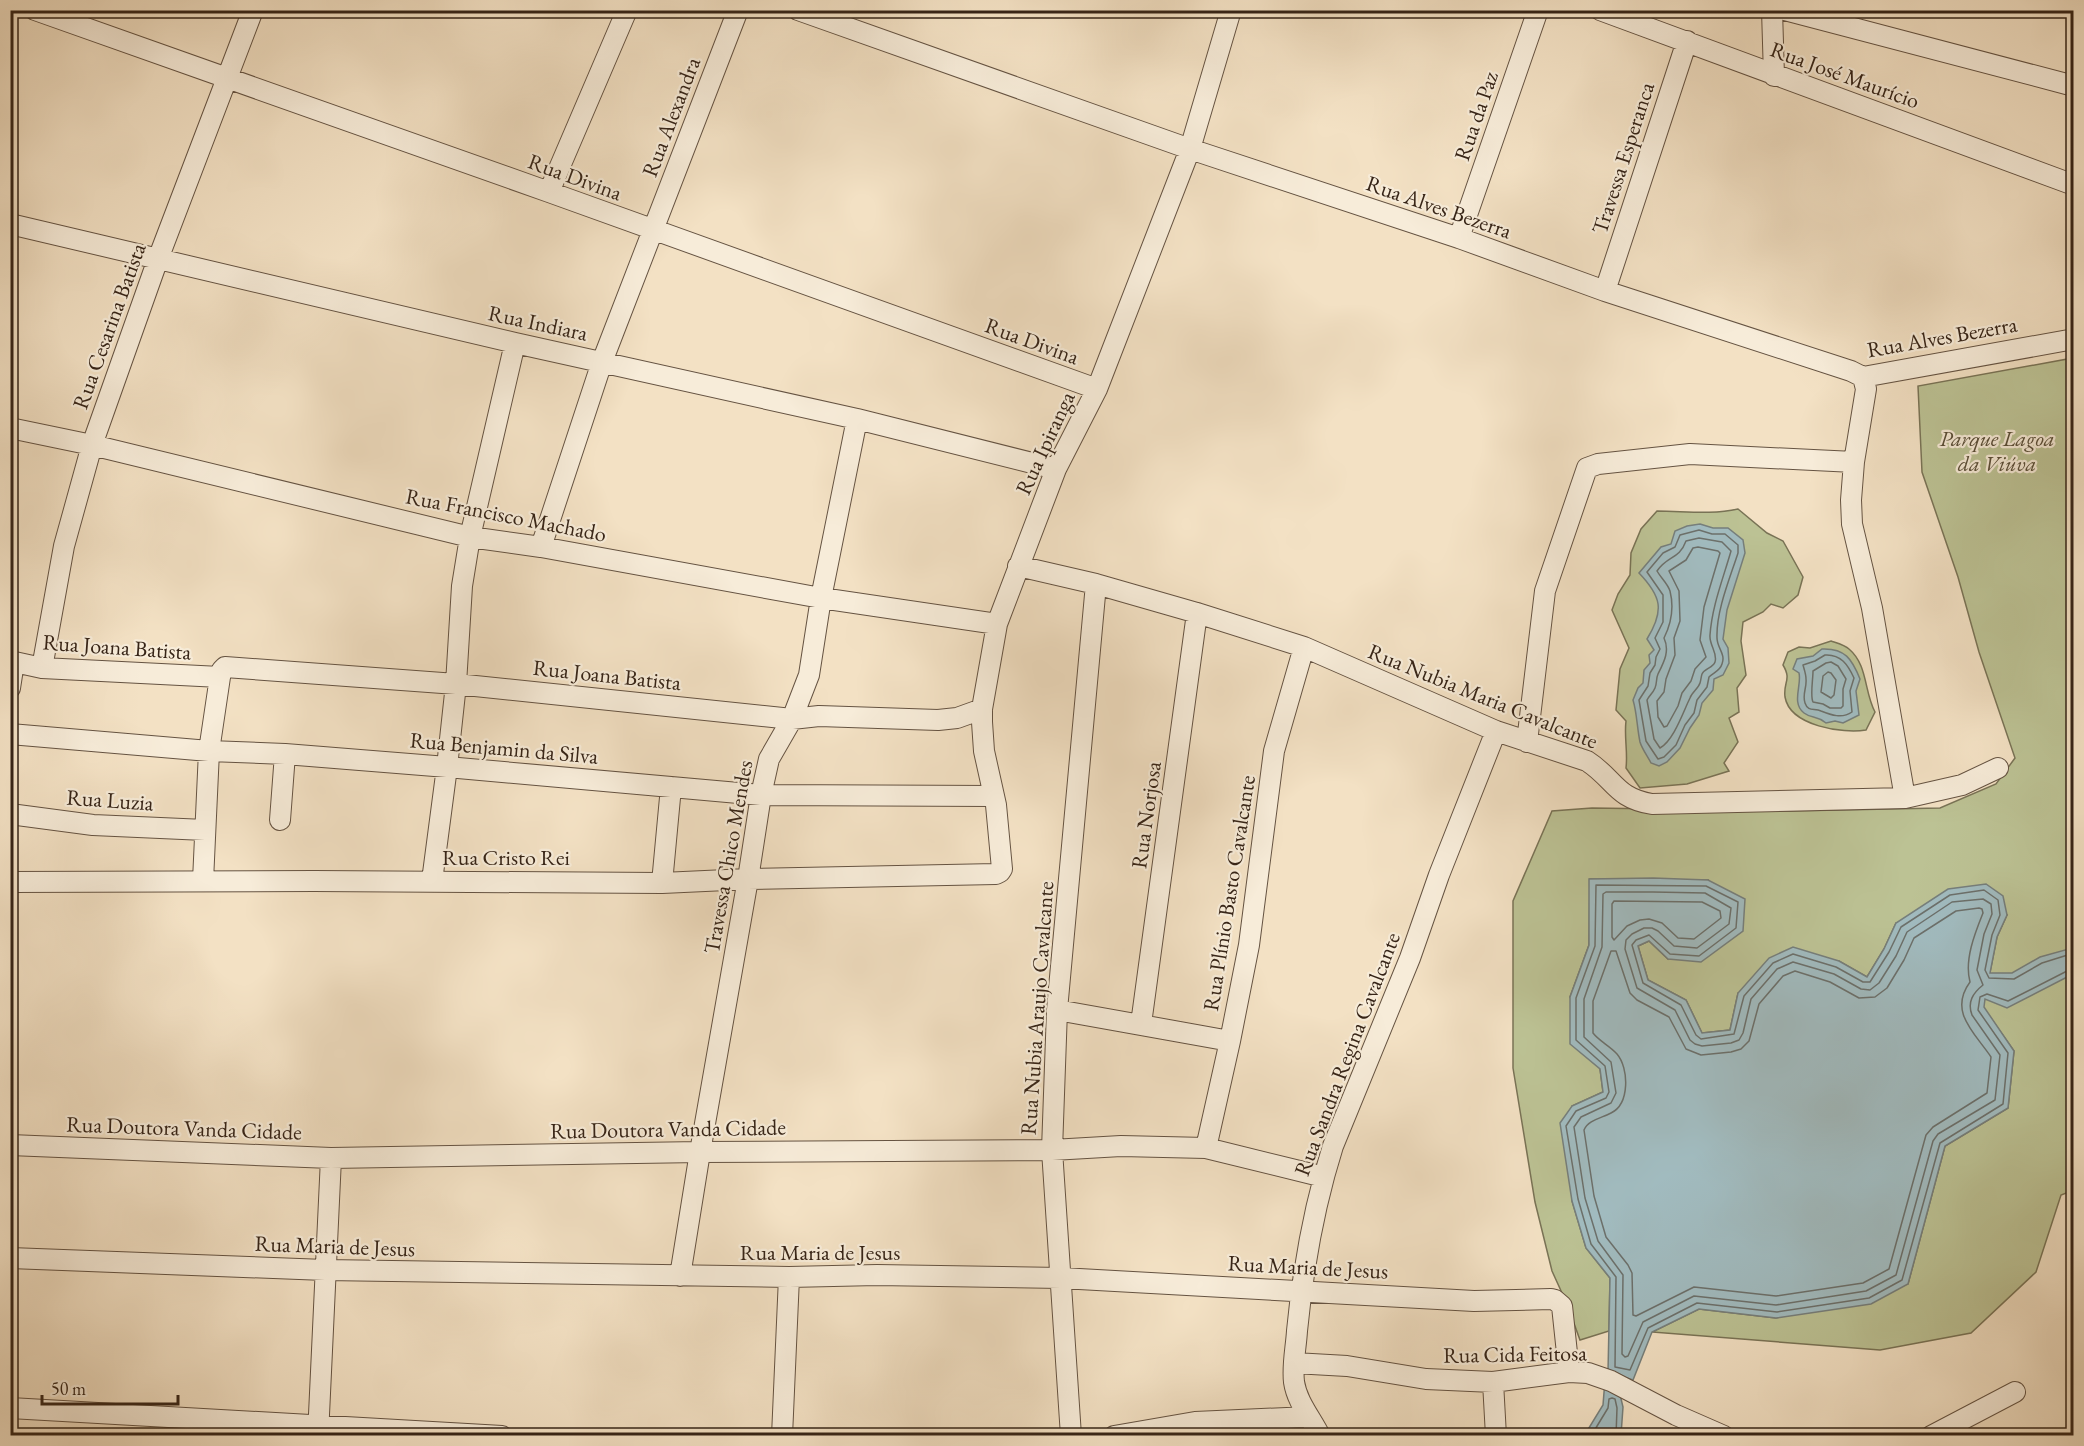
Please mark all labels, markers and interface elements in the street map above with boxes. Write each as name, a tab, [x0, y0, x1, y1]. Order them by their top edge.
street label: Rua José Maurício	[1766, 35, 1924, 115]
street label: Rua Alexandra	[635, 53, 707, 181]
street label: Rua da Paz	[1447, 67, 1505, 164]
street label: Travessa Esperanca	[1585, 78, 1661, 238]
street label: Rua Divina	[524, 147, 626, 207]
street label: Rua Alves Bezerra	[1362, 169, 1516, 246]
street label: Rua Cesarina Batista	[65, 239, 153, 413]
street label: Rua Indiara	[486, 298, 591, 348]
street label: Rua Alves Bezerra	[1865, 309, 2020, 364]
street label: Rua Divina	[981, 311, 1083, 371]
street label: Rua Ipiranga	[1008, 386, 1082, 499]
park label: Parque Lagoa da Viúva	[1939, 424, 2055, 478]
street label: Rua Francisco Machado	[403, 481, 609, 549]
street label: Rua Joana Batista	[42, 627, 192, 667]
street label: Rua Nubia Maria Cavalcante	[1364, 637, 1603, 756]
street label: Rua Joana Batista	[532, 653, 683, 697]
street label: Rua Benjamin da Silva	[409, 725, 600, 771]
street label: Travessa Chico Mendes	[697, 758, 759, 956]
street label: Rua Norjosa	[1124, 759, 1168, 870]
street label: Rua Plínio Basto Cavalcante	[1196, 773, 1262, 1013]
street label: Rua Luzia	[65, 782, 155, 818]
street label: Rua Cristo Rei	[442, 843, 570, 872]
street label: Rua Nubia Araujo Cavalcante	[1014, 880, 1060, 1136]
street label: Rua Sandra Regina Cavalcante	[1287, 928, 1407, 1180]
street label: Rua Doutora Vanda Cidade	[66, 1109, 303, 1147]
street label: Rua Doutora Vanda Cidade	[550, 1112, 787, 1146]
street label: Rua Maria de Jesus	[254, 1229, 416, 1263]
street label: Rua Maria de Jesus	[740, 1238, 900, 1267]
street label: Rua Maria de Jesus	[1227, 1248, 1389, 1286]
street label: Rua Cida Feitosa	[1443, 1338, 1587, 1370]
scale bar	[42, 1368, 178, 1406]
text: 50 m	[51, 1377, 86, 1400]

